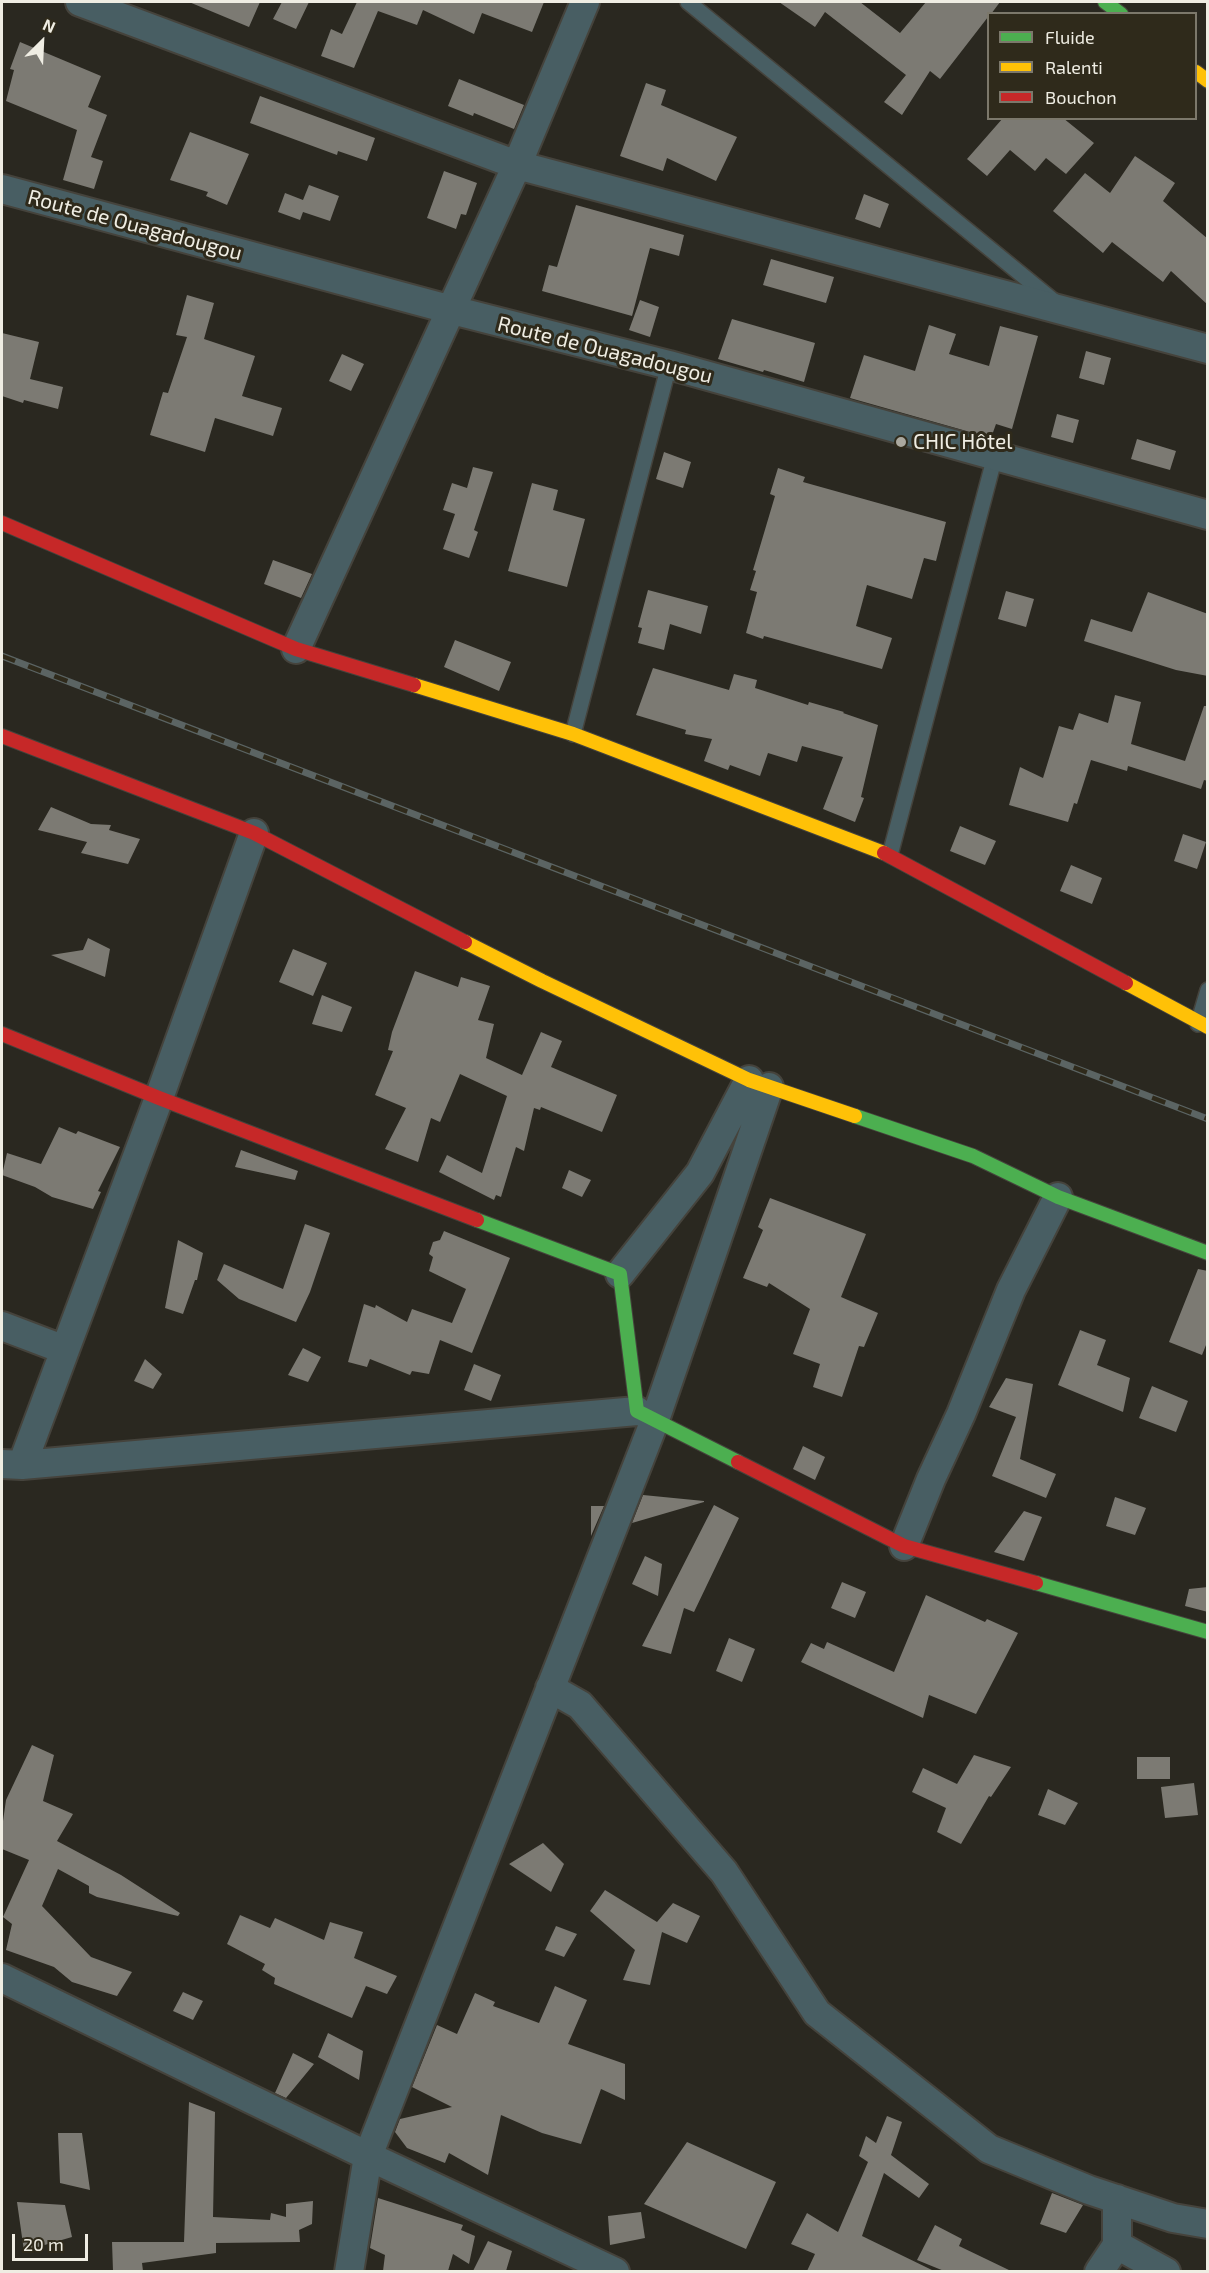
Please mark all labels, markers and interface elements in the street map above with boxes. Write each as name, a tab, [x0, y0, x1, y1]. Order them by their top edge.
north arrow	[12, 12, 72, 72]
legend	[987, 12, 1197, 120]
text: N	[40, 14, 59, 36]
text: Fluide	[1045, 26, 1095, 48]
text: Ralenti	[1045, 56, 1103, 78]
text: Bouchon	[1045, 86, 1117, 108]
street label: Route de Ouagadougou	[25, 184, 245, 266]
street label: Route de Ouagadougou	[495, 311, 715, 389]
place label: CHIC Hôtel	[913, 429, 1013, 455]
marker: CHIC Hôtel	[894, 435, 908, 449]
scale bar	[15, 2222, 92, 2260]
text: 20 m	[23, 2233, 64, 2255]

